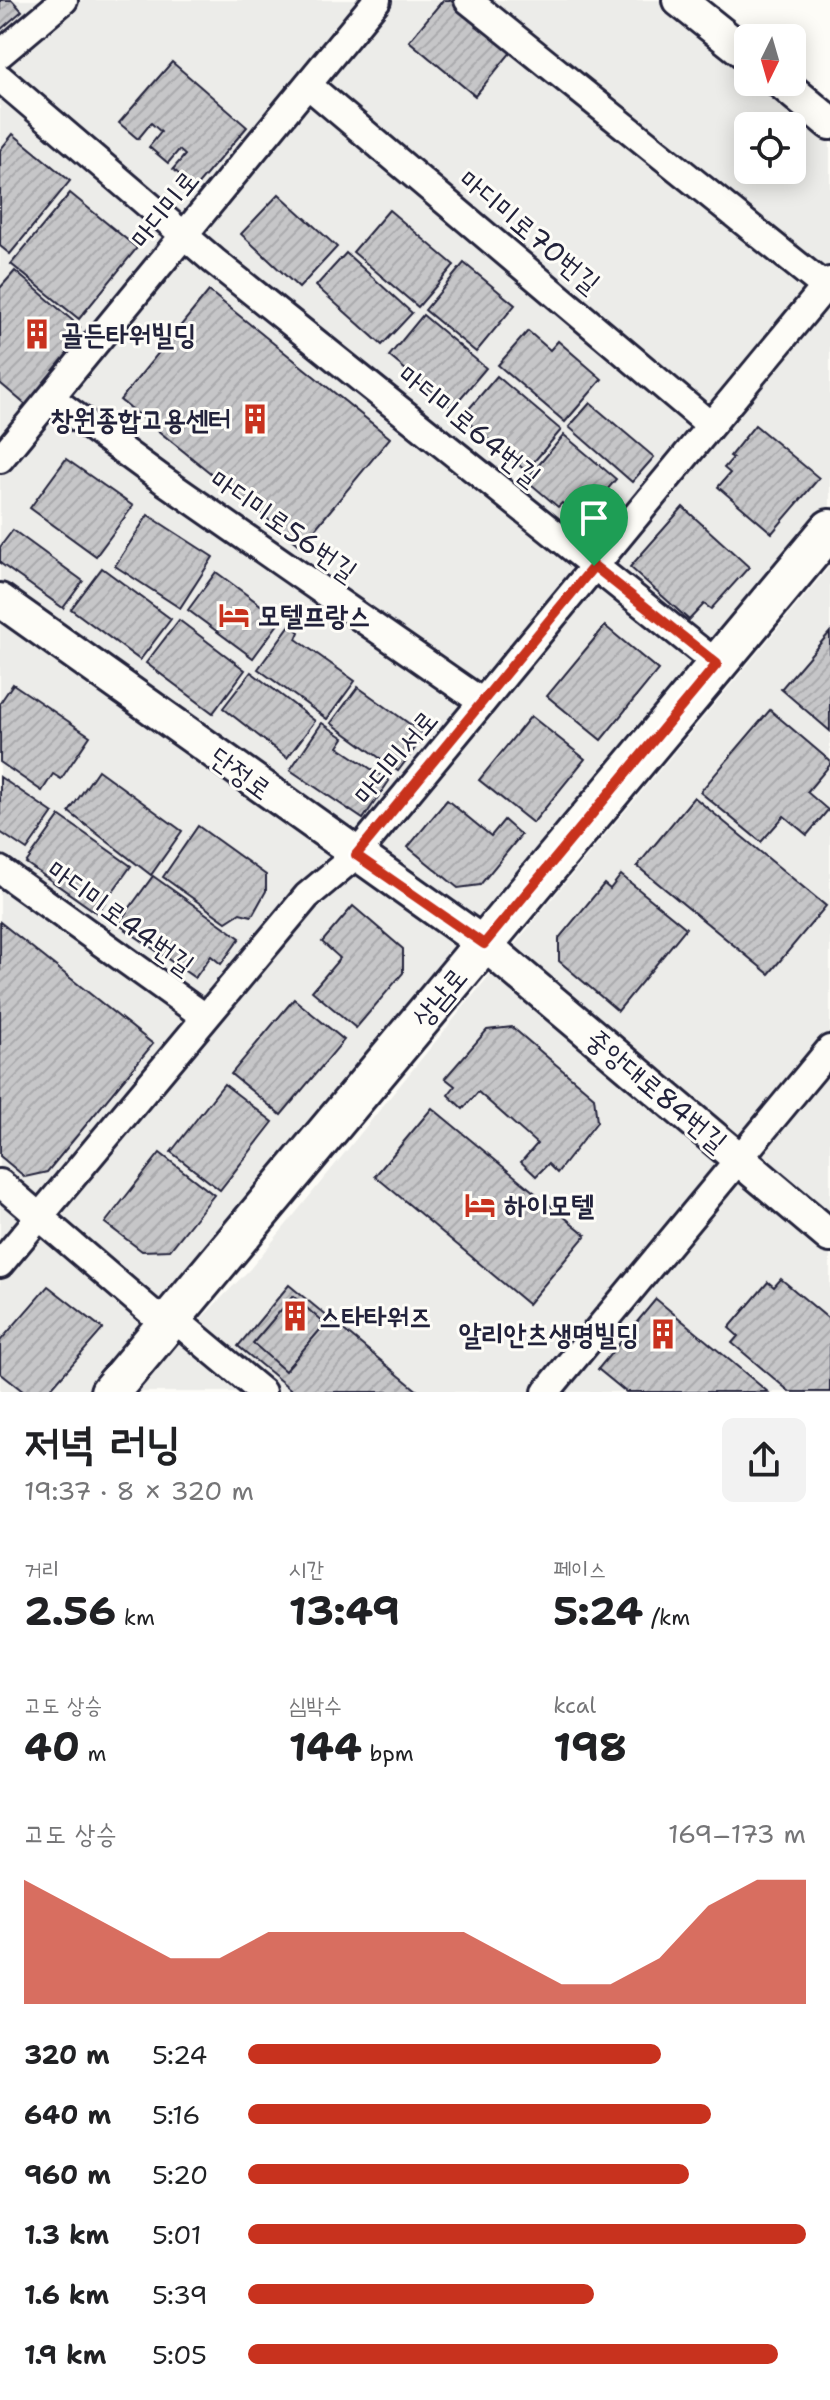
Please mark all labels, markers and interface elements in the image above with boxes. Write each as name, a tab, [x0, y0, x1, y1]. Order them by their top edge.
north arrow	[734, 24, 806, 96]
map controls	[734, 24, 806, 184]
button: locate	[734, 112, 806, 184]
street label: 마디미로70번길	[451, 161, 609, 301]
street label: 마디미로	[121, 162, 207, 256]
place label: 골든타워빌딩	[61, 315, 196, 353]
building icon: 골든타워빌딩	[20, 317, 54, 351]
street label: 마디미로64번길	[391, 356, 549, 494]
place label: 창원종합고용센터	[51, 400, 231, 438]
building icon: 창원종합고용센터	[238, 402, 272, 436]
street label: 마디미로56번길	[203, 460, 365, 590]
pin	[560, 484, 628, 566]
icon: arrive	[572, 496, 616, 540]
place label: 모텔프랑스	[258, 596, 371, 634]
hotel icon: 모텔프랑스	[217, 598, 251, 632]
street label: 마디미서로	[344, 702, 446, 812]
street label: 단정로	[202, 738, 280, 808]
street label: 마디미로44번길	[40, 851, 202, 983]
street label: 상남로	[403, 959, 475, 1035]
street label: 중앙대로84번길	[578, 1020, 736, 1160]
place label: 하이모텔	[504, 1186, 595, 1224]
hotel icon: 하이모텔	[463, 1188, 497, 1222]
place label: 스타타워즈	[319, 1297, 432, 1335]
building icon: 스타타워즈	[278, 1299, 312, 1333]
place label: 알리안츠생명빌딩	[459, 1315, 639, 1353]
building icon: 알리안츠생명빌딩	[646, 1317, 680, 1351]
text: 저녁 러닝	[24, 1413, 181, 1472]
button: share	[722, 1418, 806, 1502]
text: 19:37 · 8 × 320 m	[24, 1473, 254, 1508]
text: 거리	[24, 1555, 59, 1584]
text: 시간	[289, 1555, 324, 1584]
text: 페이스	[553, 1555, 606, 1584]
text: 2.56	[24, 1584, 116, 1638]
text: 13:49	[289, 1584, 400, 1638]
text: 5:24	[553, 1584, 643, 1638]
text: km	[116, 1603, 155, 1632]
text: /km	[643, 1603, 690, 1632]
text: 고도 상승	[24, 1691, 102, 1720]
text: 심박수	[289, 1691, 342, 1720]
text: kcal	[553, 1691, 596, 1720]
text: 40	[24, 1720, 80, 1774]
text: 144	[289, 1720, 362, 1774]
text: 198	[553, 1720, 627, 1774]
text: m	[80, 1739, 106, 1768]
text: bpm	[362, 1739, 414, 1768]
text: 고도 상승	[24, 1816, 117, 1851]
text: 169–173 m	[668, 1816, 806, 1851]
text: 320 m	[24, 2037, 110, 2072]
text: 5:24	[152, 2037, 207, 2072]
text: 640 m	[24, 2097, 111, 2132]
text: 5:16	[152, 2097, 200, 2132]
text: 960 m	[24, 2157, 111, 2192]
text: 5:20	[152, 2157, 208, 2192]
text: 1.3 km	[24, 2217, 109, 2252]
text: 5:01	[152, 2217, 201, 2252]
text: 1.6 km	[24, 2277, 109, 2312]
text: 5:39	[152, 2277, 208, 2312]
text: 1.9 km	[24, 2337, 106, 2372]
text: 5:05	[152, 2337, 207, 2372]

